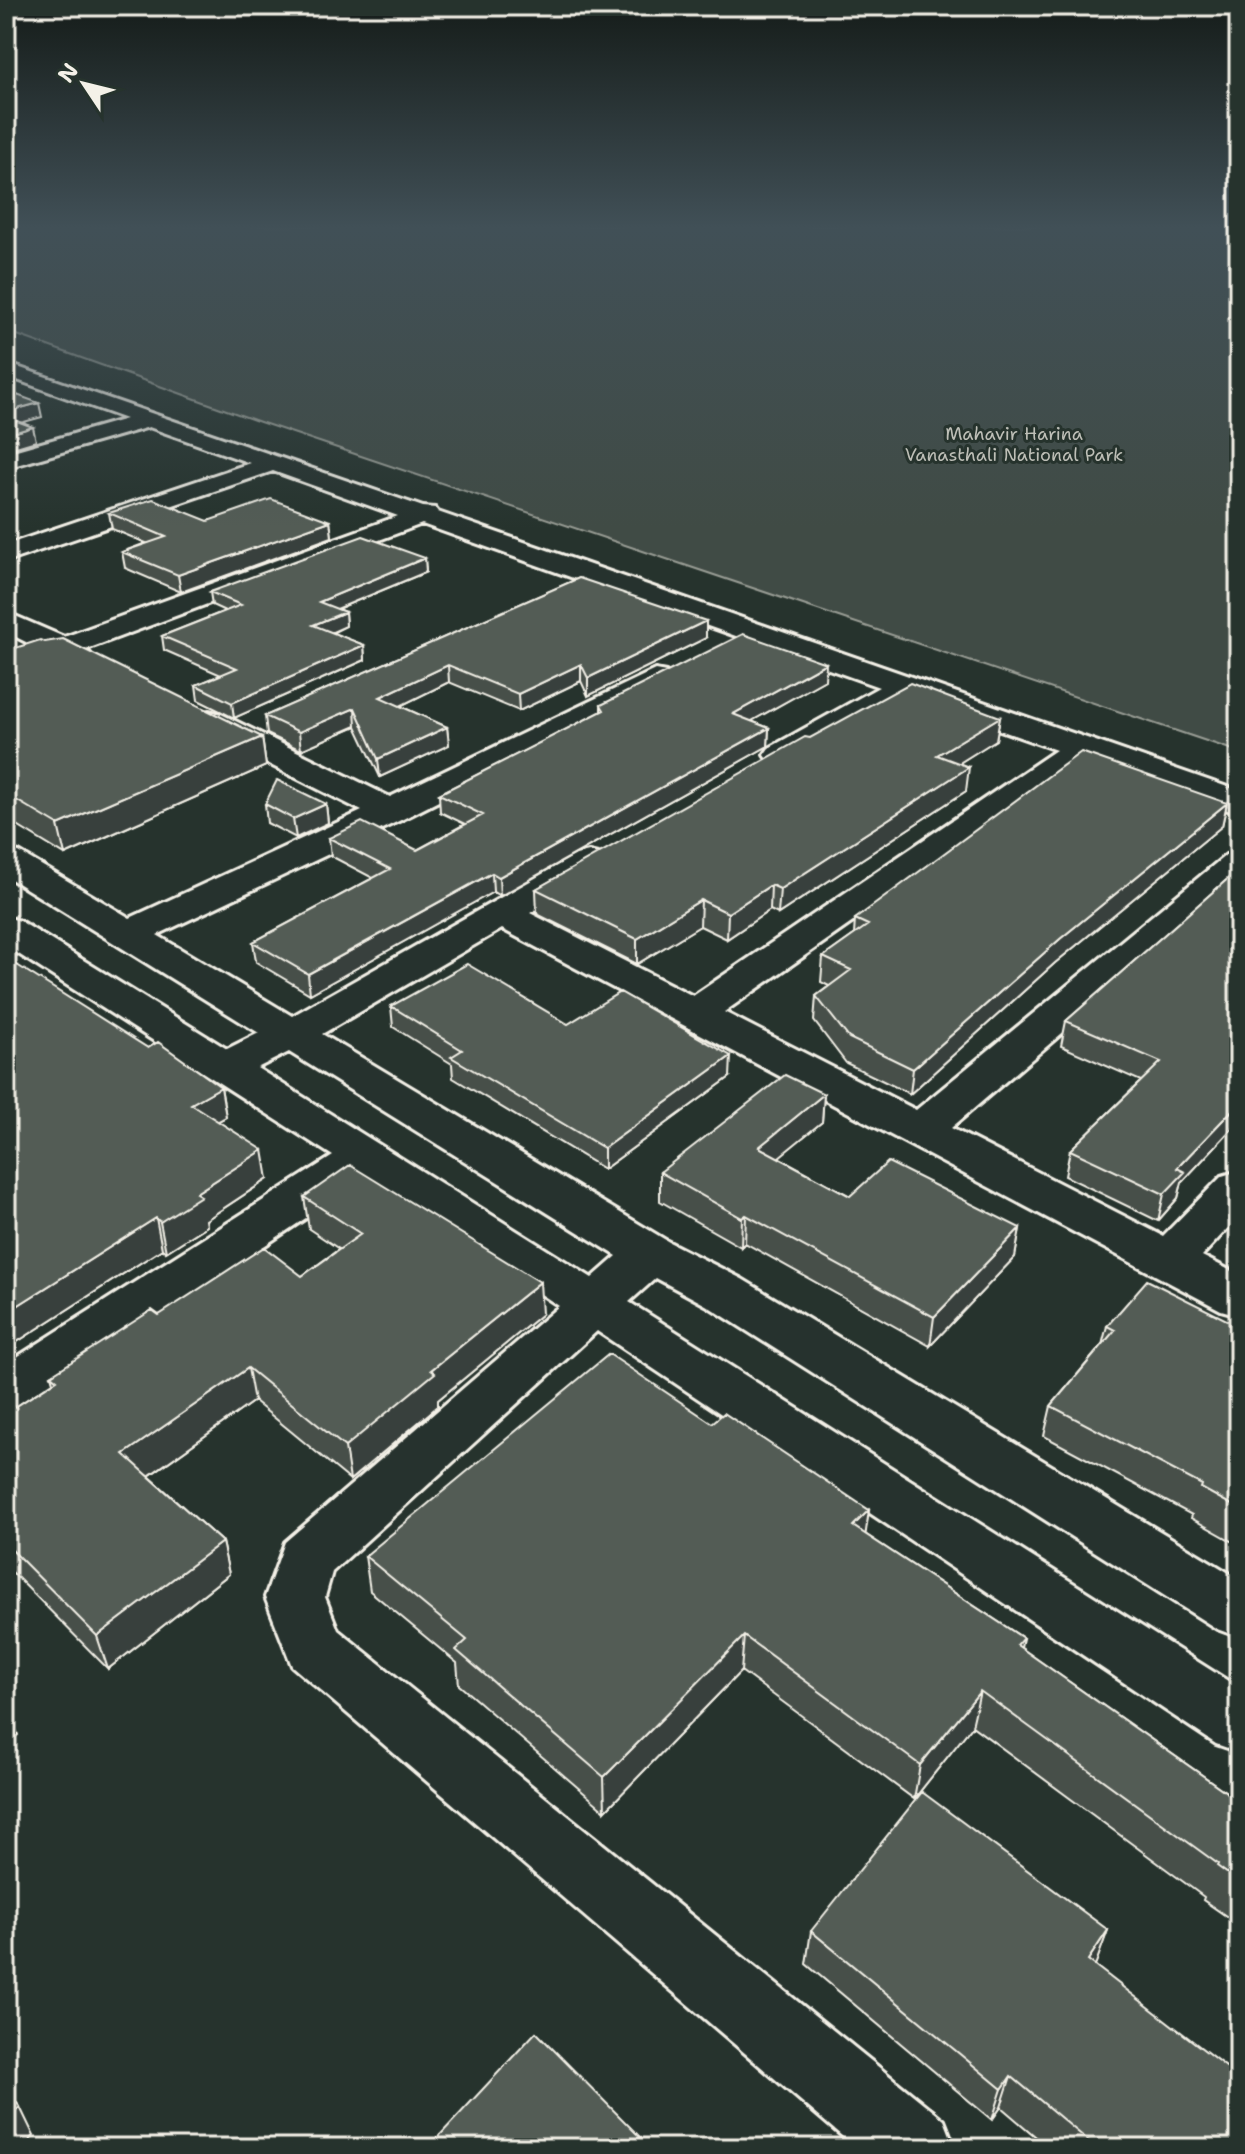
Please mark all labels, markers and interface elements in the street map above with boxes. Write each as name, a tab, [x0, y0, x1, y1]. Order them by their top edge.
north arrow	[44, 44, 124, 124]
text: N	[51, 57, 85, 88]
park label: Mahavir Harina Vanasthali National Park	[905, 422, 1123, 467]

